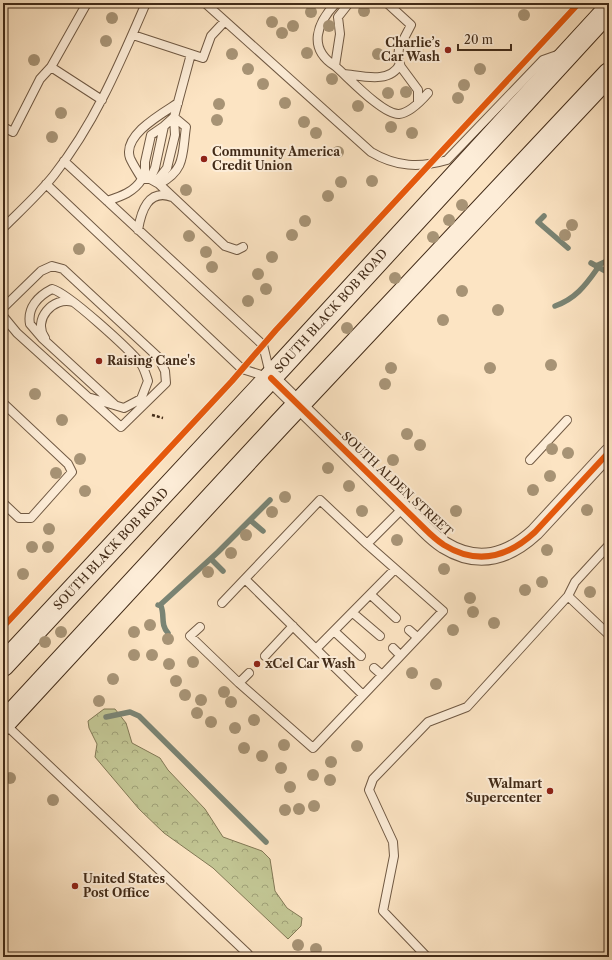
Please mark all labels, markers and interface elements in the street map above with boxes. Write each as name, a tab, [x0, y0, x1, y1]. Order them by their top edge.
scale bar	[458, 26, 511, 52]
text: 20 m	[464, 32, 493, 47]
place label: Charlie’s Car Wash	[381, 35, 441, 64]
marker: Charlie’s Car Wash	[443, 45, 453, 55]
place label: Community America Credit Union	[212, 144, 341, 173]
marker: Community America Credit Union	[199, 154, 209, 164]
street label: SOUTH BLACK BOB ROAD	[271, 245, 390, 376]
place label: Raising Cane's	[107, 353, 196, 368]
marker: Raising Cane's	[94, 356, 104, 366]
street label: SOUTH ALDEN STREET	[339, 428, 456, 539]
street label: SOUTH BLACK BOB ROAD	[50, 484, 171, 613]
place label: xCel Car Wash	[265, 656, 356, 671]
marker: xCel Car Wash	[252, 659, 262, 669]
place label: Walmart Supercenter	[466, 776, 542, 805]
marker: Walmart Supercenter	[545, 786, 555, 796]
place label: United States Post Office	[83, 871, 165, 900]
marker: United States Post Office	[70, 881, 80, 891]

